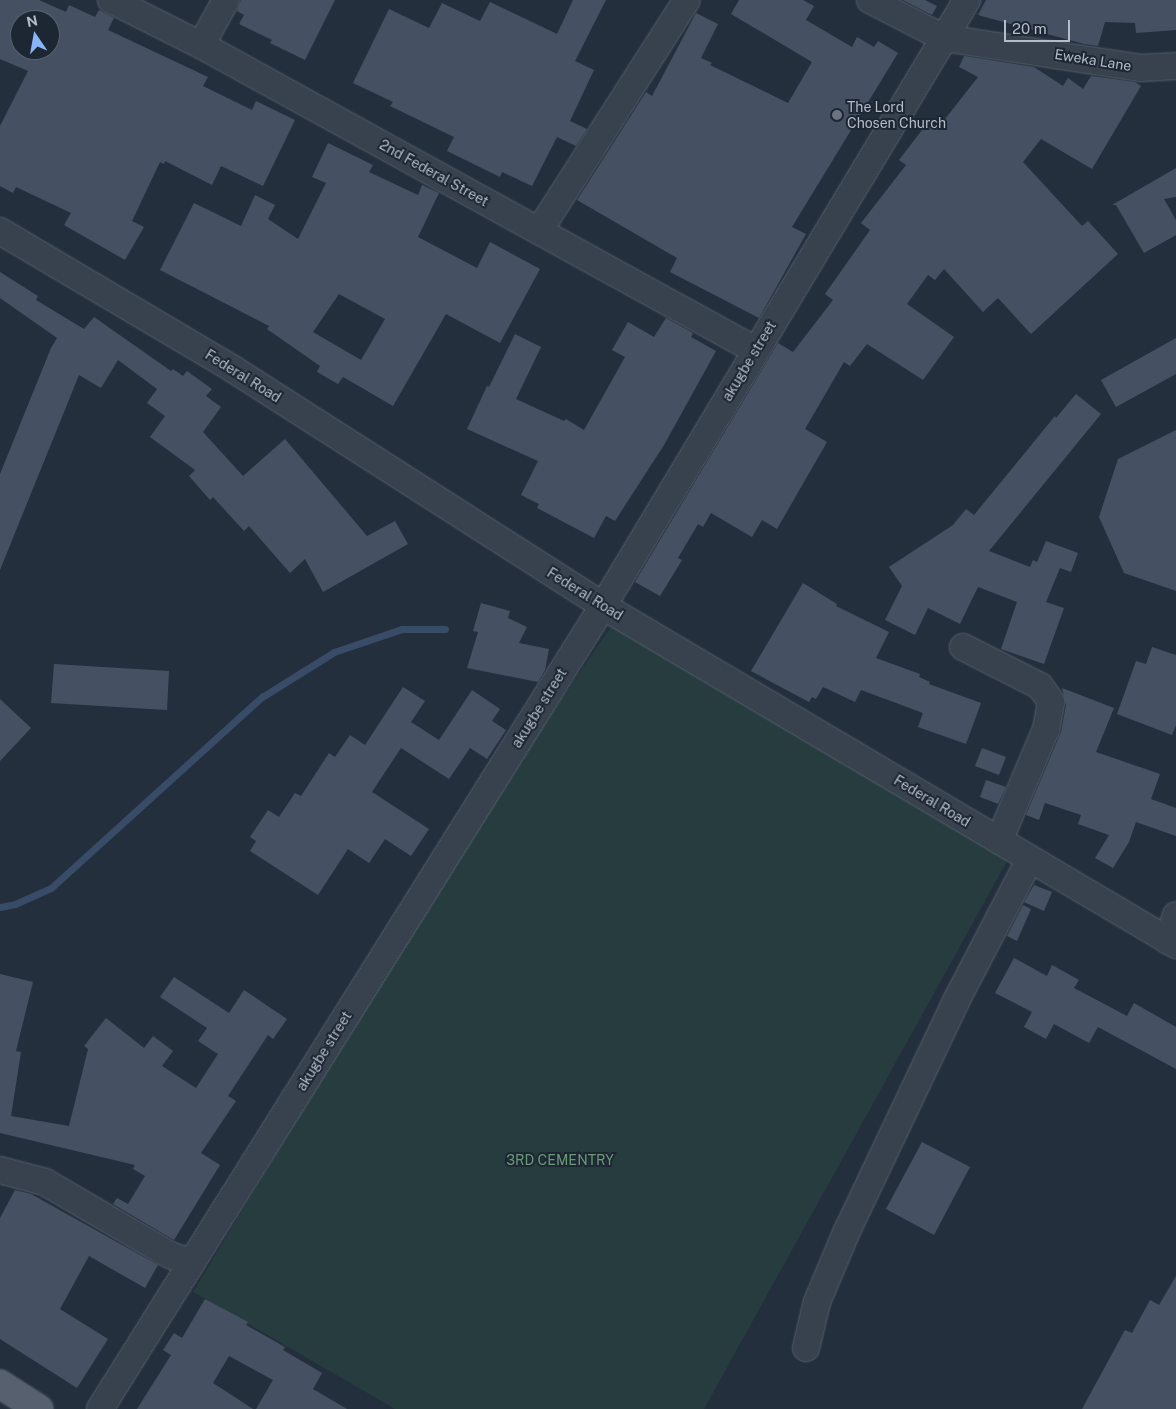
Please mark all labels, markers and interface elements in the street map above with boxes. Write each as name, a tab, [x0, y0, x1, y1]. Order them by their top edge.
north arrow	[10, 10, 60, 60]
scale bar	[1006, 10, 1072, 42]
text: N	[25, 12, 39, 30]
text: 20 m	[1012, 20, 1047, 37]
street label: Eweka Lane	[1053, 46, 1133, 74]
place label: The Lord Chosen Church	[847, 99, 946, 132]
marker: The Lord Chosen Church	[831, 109, 843, 121]
street label: 2nd Federal Street	[377, 136, 491, 210]
street label: akugbe street	[718, 318, 780, 404]
street label: Federal Road	[202, 346, 284, 406]
street label: Federal Road	[544, 564, 626, 624]
street label: akugbe street	[508, 665, 570, 751]
street label: Federal Road	[891, 772, 973, 830]
street label: akugbe street	[293, 1008, 355, 1094]
park label: 3RD CEMENTRY	[506, 1152, 614, 1168]

